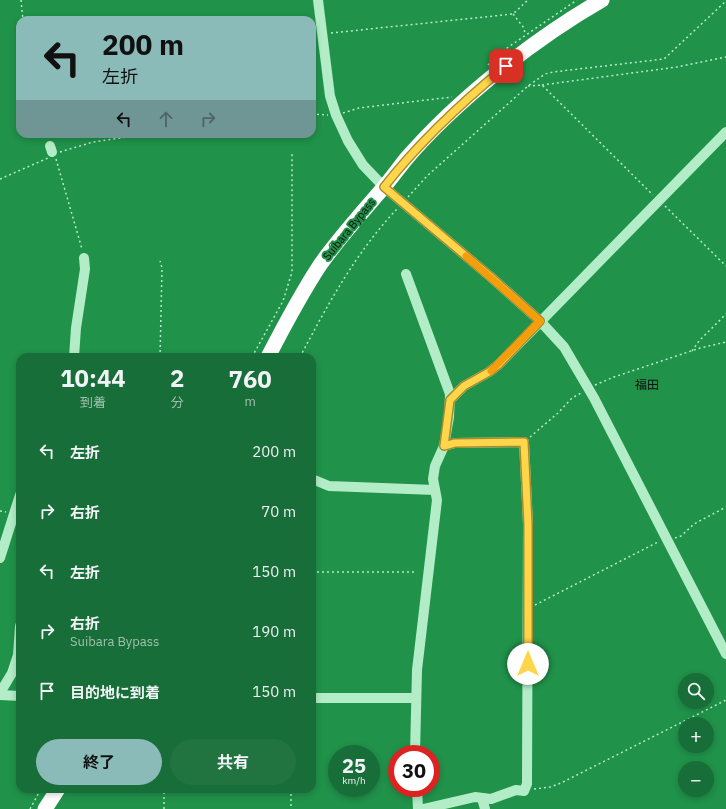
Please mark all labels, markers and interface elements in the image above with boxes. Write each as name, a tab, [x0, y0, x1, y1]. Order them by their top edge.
text: 200 m	[102, 26, 184, 63]
icon: left	[36, 32, 88, 84]
pin	[489, 49, 523, 83]
icon: arrive	[495, 55, 517, 77]
text: 左折	[102, 65, 138, 88]
icon: left	[113, 108, 135, 130]
icon: ahead	[155, 108, 177, 130]
icon: right	[197, 108, 219, 130]
street label: Suibara Bypass	[320, 195, 378, 263]
text: 10:44	[60, 362, 126, 394]
text: 2	[170, 362, 184, 394]
text: 760	[229, 363, 272, 395]
district label: 福田	[635, 377, 659, 392]
text: m	[244, 393, 256, 410]
text: 到着	[80, 394, 106, 411]
text: 分	[171, 394, 184, 411]
icon: left	[36, 440, 58, 462]
text: 200 m	[252, 442, 296, 461]
text: 左折	[70, 443, 100, 462]
icon: right	[36, 500, 58, 522]
text: 70 m	[261, 502, 296, 521]
text: 右折	[70, 503, 100, 522]
icon: left	[36, 560, 58, 582]
text: 150 m	[252, 562, 296, 581]
text: 左折	[70, 563, 100, 582]
text: 右折	[70, 614, 100, 633]
icon: right	[36, 620, 58, 642]
text: 190 m	[252, 622, 296, 641]
text: Suibara Bypass	[70, 633, 159, 650]
position arrow	[507, 643, 549, 685]
map controls	[678, 673, 714, 797]
button: search	[678, 673, 714, 709]
icon: arrive	[36, 680, 58, 702]
text: 150 m	[252, 682, 296, 701]
text: 目的地に到着	[70, 683, 160, 702]
button: +	[678, 717, 714, 753]
button: 終了	[36, 739, 162, 785]
button: 共有	[170, 739, 296, 785]
speed limit sign: 30	[388, 745, 440, 797]
text: 25	[342, 752, 366, 779]
button: −	[678, 761, 714, 797]
text: km/h	[342, 774, 366, 787]

